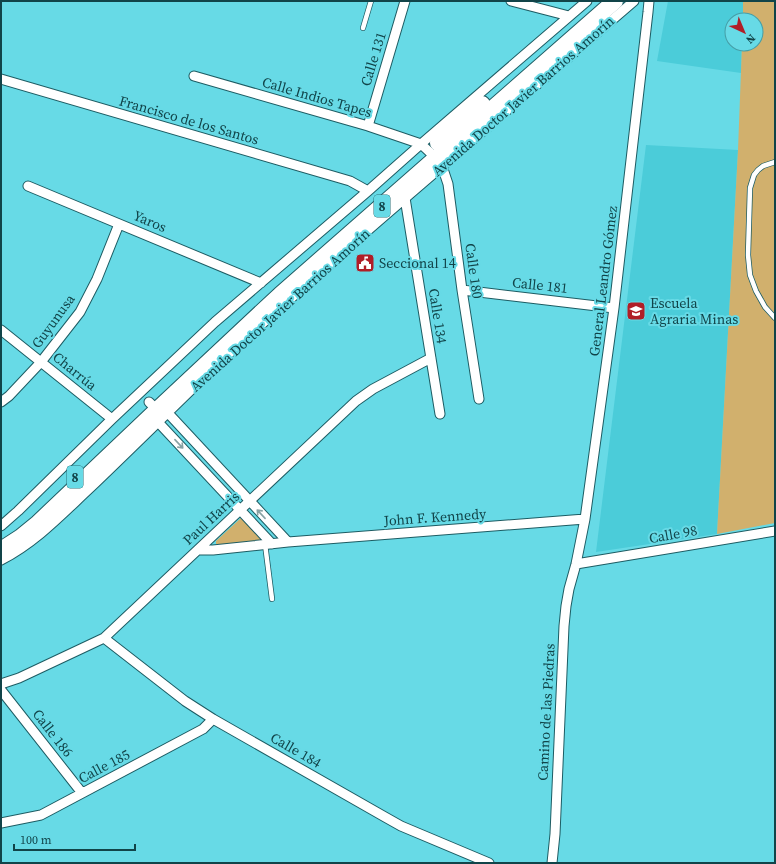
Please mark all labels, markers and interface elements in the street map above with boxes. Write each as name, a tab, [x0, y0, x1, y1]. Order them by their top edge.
street label: Avenida Doctor Javier Barrios Amorín	[428, 11, 619, 181]
north arrow	[724, 12, 764, 52]
street label: Calle 131	[355, 29, 391, 89]
text: N	[743, 31, 759, 47]
street label: Calle Indios Tapes	[260, 72, 374, 122]
street label: Francisco de los Santos	[117, 90, 261, 150]
road number: 8	[374, 195, 390, 217]
street label: General Leandro Gómez	[584, 204, 622, 357]
street label: Yaros	[130, 205, 170, 237]
street label: Avenida Doctor Javier Barrios Amorín	[186, 223, 375, 396]
street label: Calle 180	[460, 242, 488, 300]
public building icon: Seccional 14	[354, 252, 376, 274]
place label: Seccional 14	[379, 253, 456, 273]
street label: Calle 181	[511, 272, 569, 298]
street label: Calle 134	[424, 287, 452, 345]
street label: Guyunusa	[27, 289, 80, 352]
place label: Escuela Agraria Minas	[650, 293, 738, 329]
school or university icon: Escuela Agraria Minas	[625, 300, 647, 322]
street label: Charrúa	[49, 347, 102, 396]
one-way arrow	[174, 439, 184, 449]
road number: 8	[67, 466, 83, 488]
street label: Paul Harris	[178, 487, 244, 549]
street label: John F. Kennedy	[382, 503, 488, 531]
one-way arrow	[257, 509, 266, 519]
street label: Calle 98	[647, 520, 699, 548]
street label: Camino de las Piedras	[532, 643, 560, 781]
street label: Calle 186	[28, 705, 78, 761]
street label: Calle 184	[267, 727, 325, 773]
street label: Calle 185	[75, 744, 133, 788]
scale bar	[14, 826, 135, 852]
text: 100 m	[20, 832, 52, 848]

